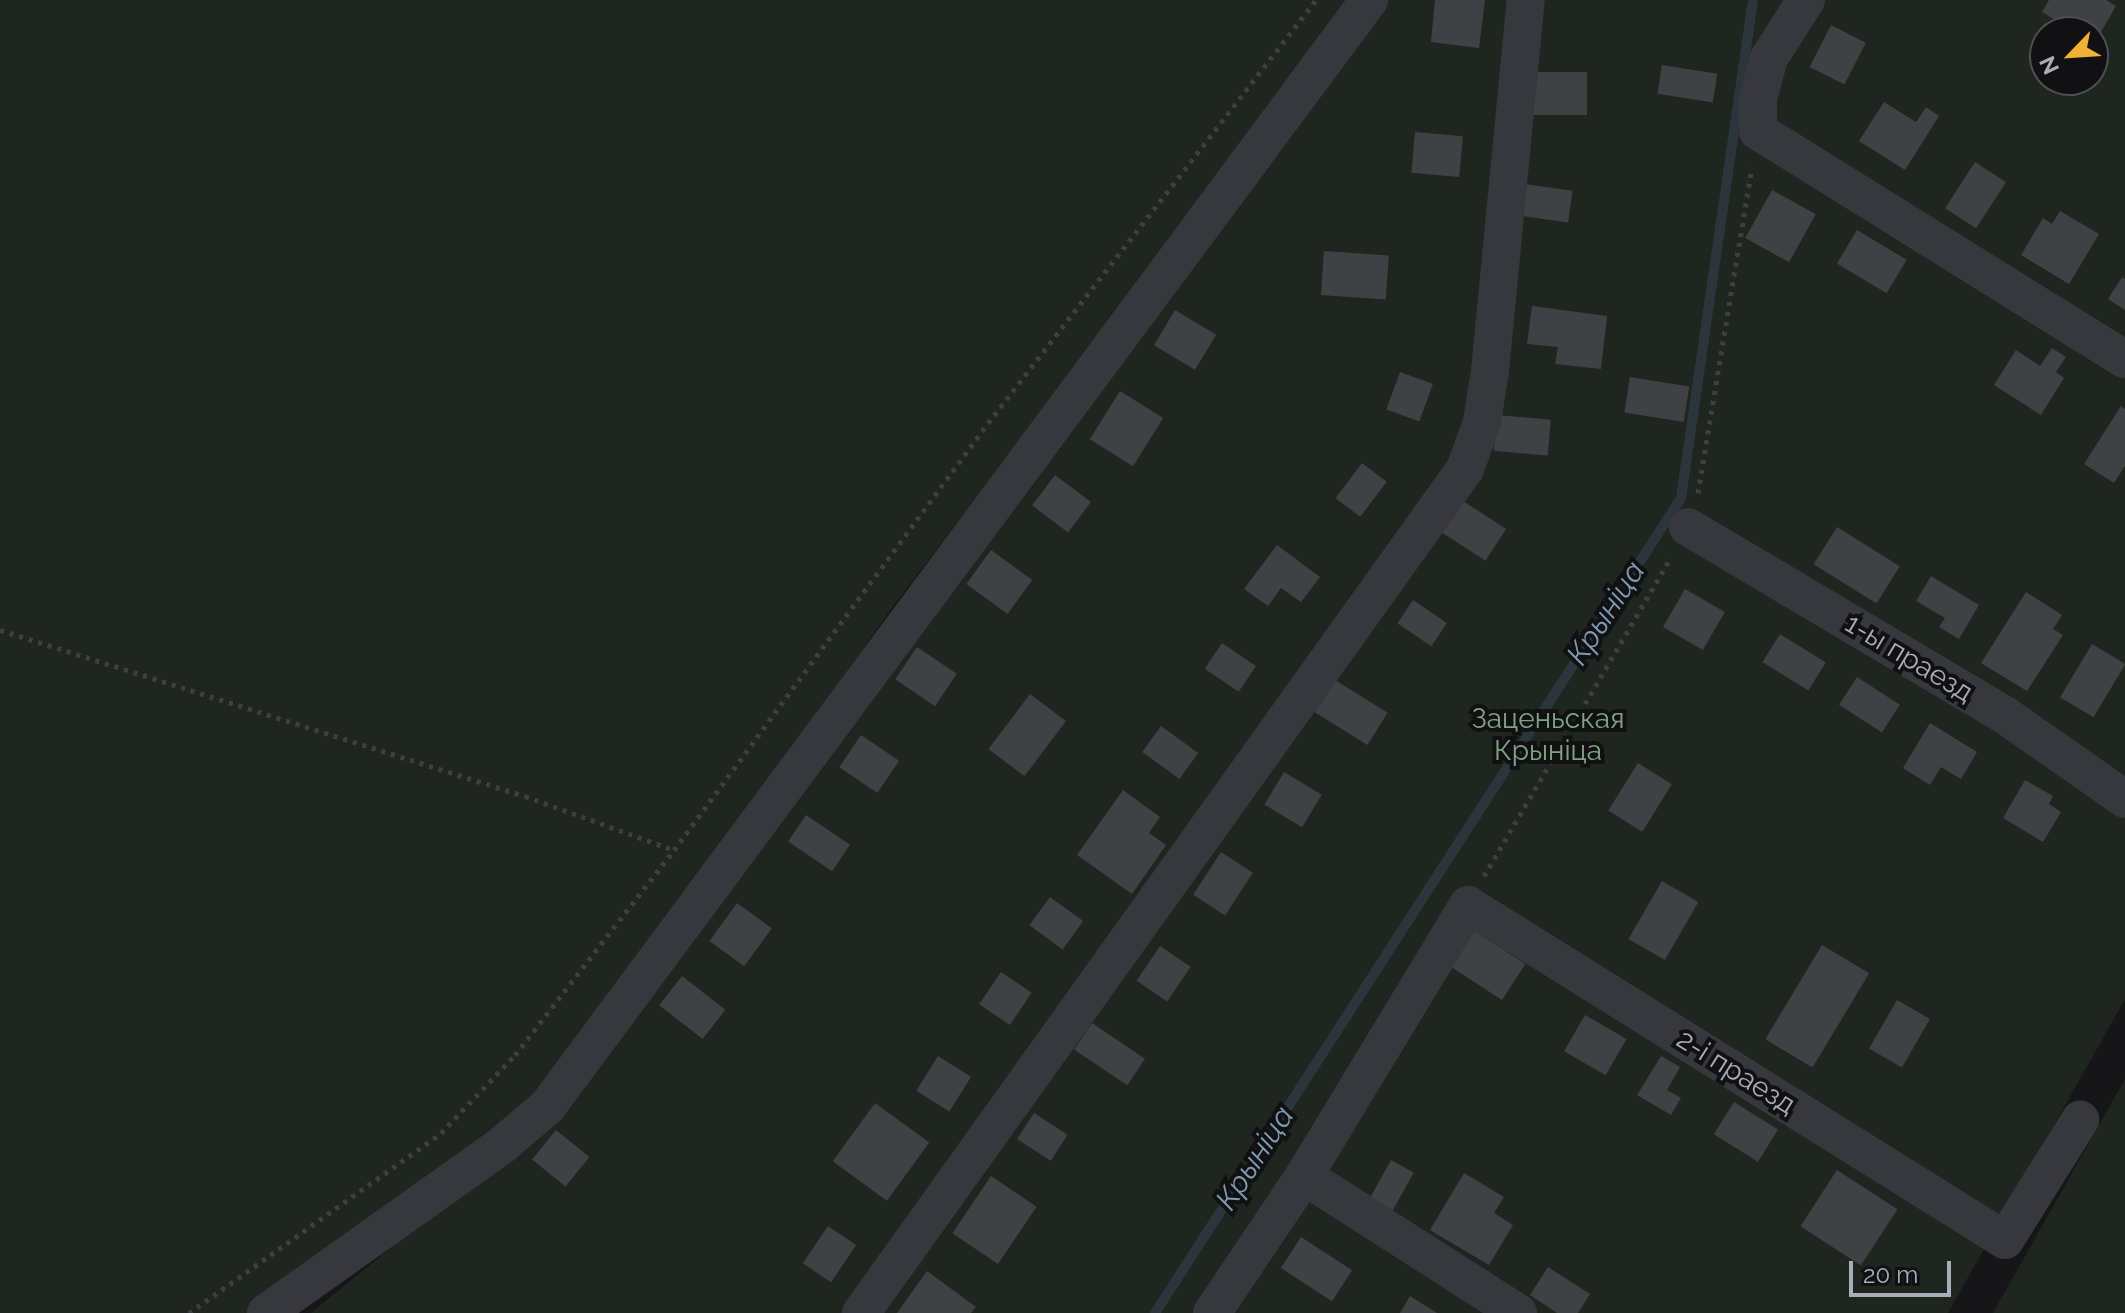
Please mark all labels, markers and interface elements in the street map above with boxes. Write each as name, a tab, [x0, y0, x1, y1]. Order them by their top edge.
north arrow	[2029, 16, 2109, 96]
text: N	[2034, 52, 2064, 78]
water label: Крыніца	[1559, 555, 1653, 671]
street label: 1-ы праезд	[1839, 607, 1979, 709]
park label: Заценьская Крыніца	[1472, 702, 1624, 768]
street label: 2-і праезд	[1670, 1022, 1802, 1122]
water label: Крыніца	[1208, 1100, 1302, 1216]
scale bar	[1853, 1245, 1955, 1295]
text: 20 m	[1863, 1260, 1918, 1289]

